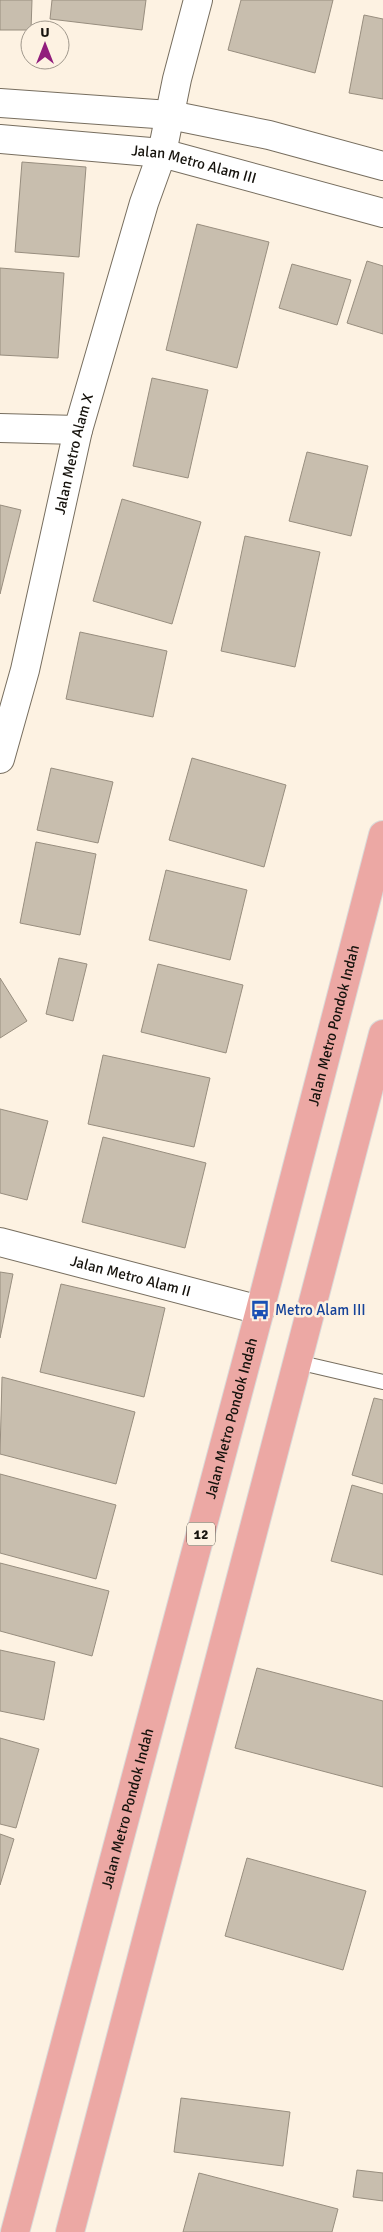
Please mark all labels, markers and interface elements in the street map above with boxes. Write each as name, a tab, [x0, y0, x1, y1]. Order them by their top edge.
north arrow	[20, 20, 70, 70]
text: U	[40, 24, 50, 41]
street label: Jalan Metro Alam III	[131, 141, 259, 187]
street label: Jalan Metro Alam X	[51, 391, 97, 516]
street label: Jalan Metro Pondok Indah	[304, 943, 363, 1108]
street label: Jalan Metro Alam II	[68, 1252, 193, 1301]
bus stop icon: Metro Alam III	[249, 1299, 271, 1321]
place label: Metro Alam III	[275, 1301, 366, 1319]
street label: Jalan Metro Pondok Indah	[201, 1336, 261, 1501]
road number: 12	[187, 1522, 215, 1546]
street label: Jalan Metro Pondok Indah	[97, 1726, 157, 1891]

